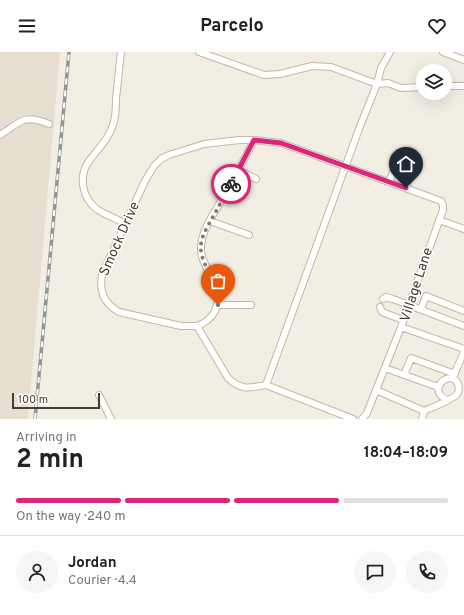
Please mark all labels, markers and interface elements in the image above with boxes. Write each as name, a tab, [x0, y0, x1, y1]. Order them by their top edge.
icon: menu	[16, 15, 38, 37]
text: Parcelo	[200, 15, 264, 38]
icon: heart	[426, 15, 448, 37]
map controls	[416, 64, 452, 100]
button: layers	[416, 64, 452, 100]
pin	[389, 147, 423, 188]
icon: home	[395, 153, 417, 175]
courier	[211, 164, 251, 204]
icon: bike	[220, 173, 242, 195]
street label: Smock Drive	[96, 199, 144, 279]
street label: Village Lane	[397, 246, 437, 324]
pin	[201, 264, 235, 305]
icon: bag	[207, 270, 229, 292]
scale bar	[12, 391, 100, 410]
text: 100 m	[18, 393, 48, 407]
text: Arriving in	[16, 430, 77, 446]
text: 2 min	[16, 444, 84, 477]
text: 18:04–18:09	[364, 444, 448, 463]
text: On the way · 240 m	[16, 509, 125, 525]
button: person	[16, 551, 58, 593]
button: chat	[354, 551, 396, 593]
button: phone	[406, 551, 448, 593]
text: Jordan	[68, 554, 117, 573]
text: Courier · 4.4	[68, 573, 137, 589]

